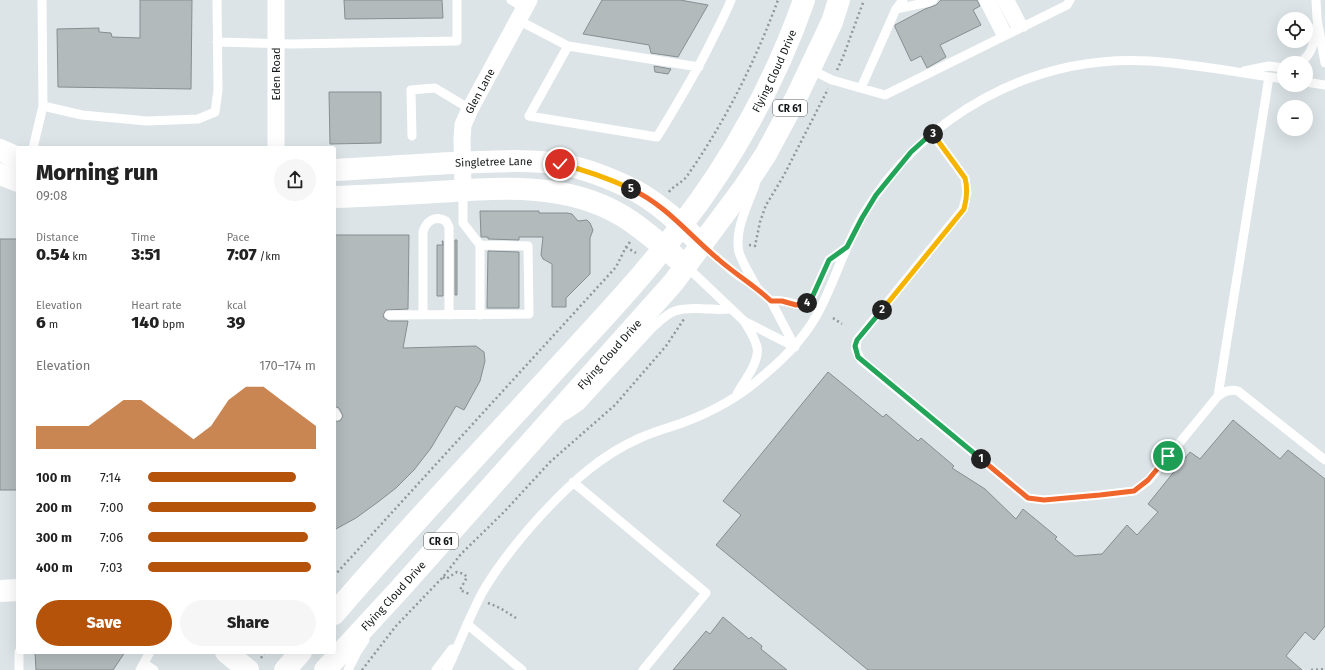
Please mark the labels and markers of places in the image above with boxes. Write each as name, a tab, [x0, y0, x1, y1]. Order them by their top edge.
pin: 3	[923, 124, 943, 144]
pin	[543, 147, 577, 181]
pin: 5	[621, 179, 641, 199]
pin: 4	[797, 293, 817, 313]
pin: 2	[872, 300, 892, 320]
pin	[1151, 439, 1185, 473]
pin: 1	[971, 449, 991, 469]

